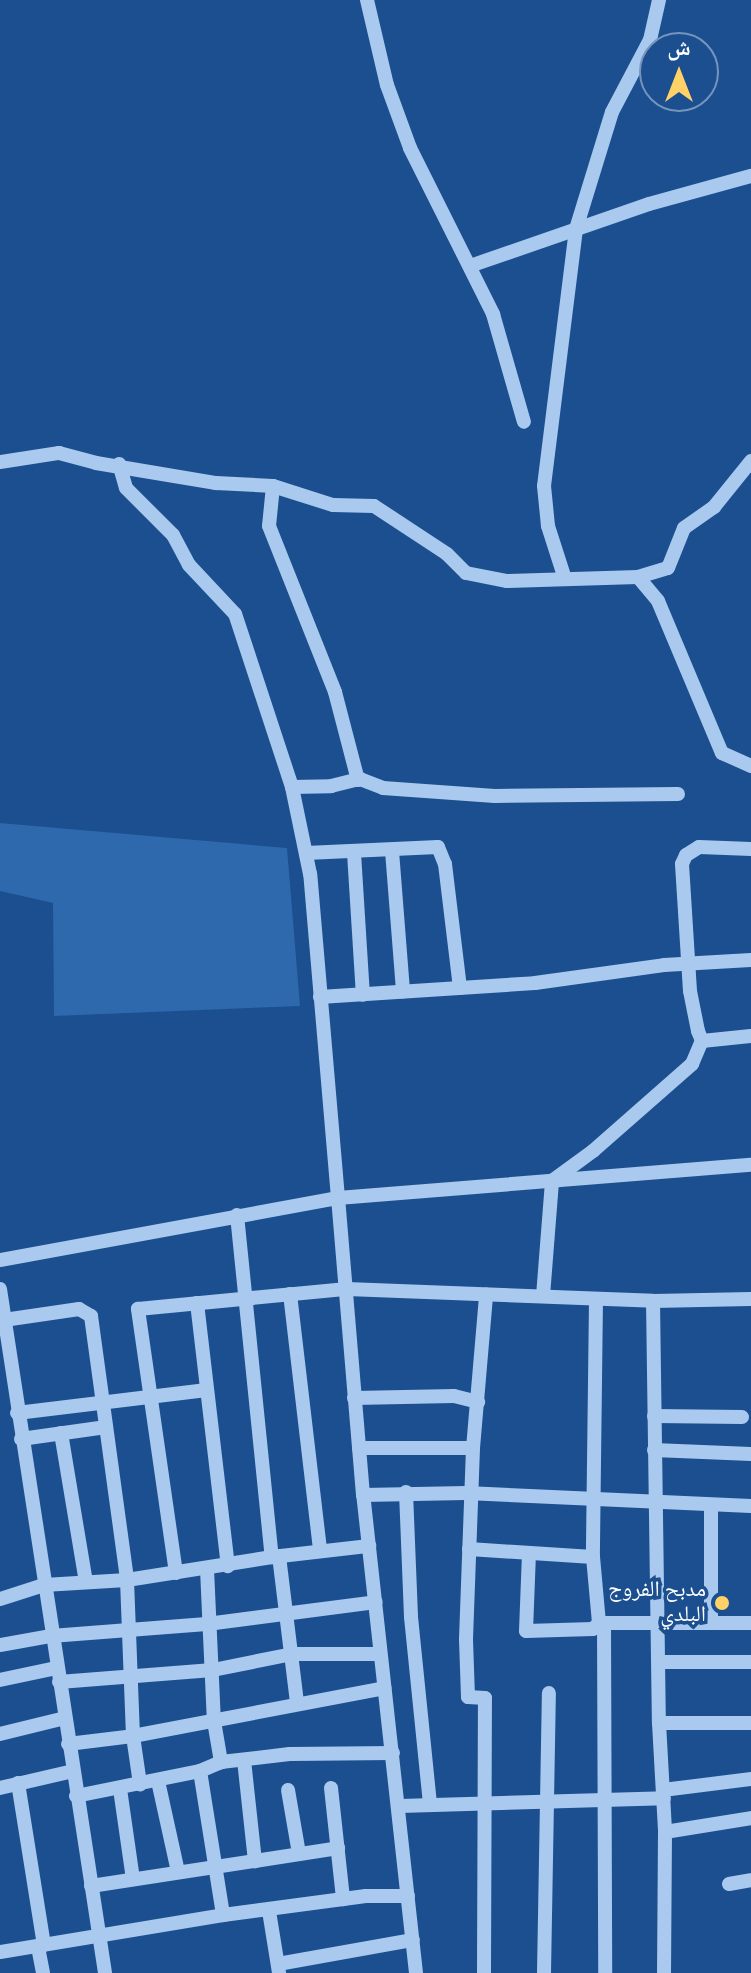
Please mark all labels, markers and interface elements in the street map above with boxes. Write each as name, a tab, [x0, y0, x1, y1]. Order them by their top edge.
north arrow	[639, 32, 719, 112]
text: ش	[667, 36, 691, 63]
place label: مدبح الفروج البلدي	[608, 1577, 706, 1628]
marker: مدبح الفروج البلدي	[713, 1594, 731, 1612]

